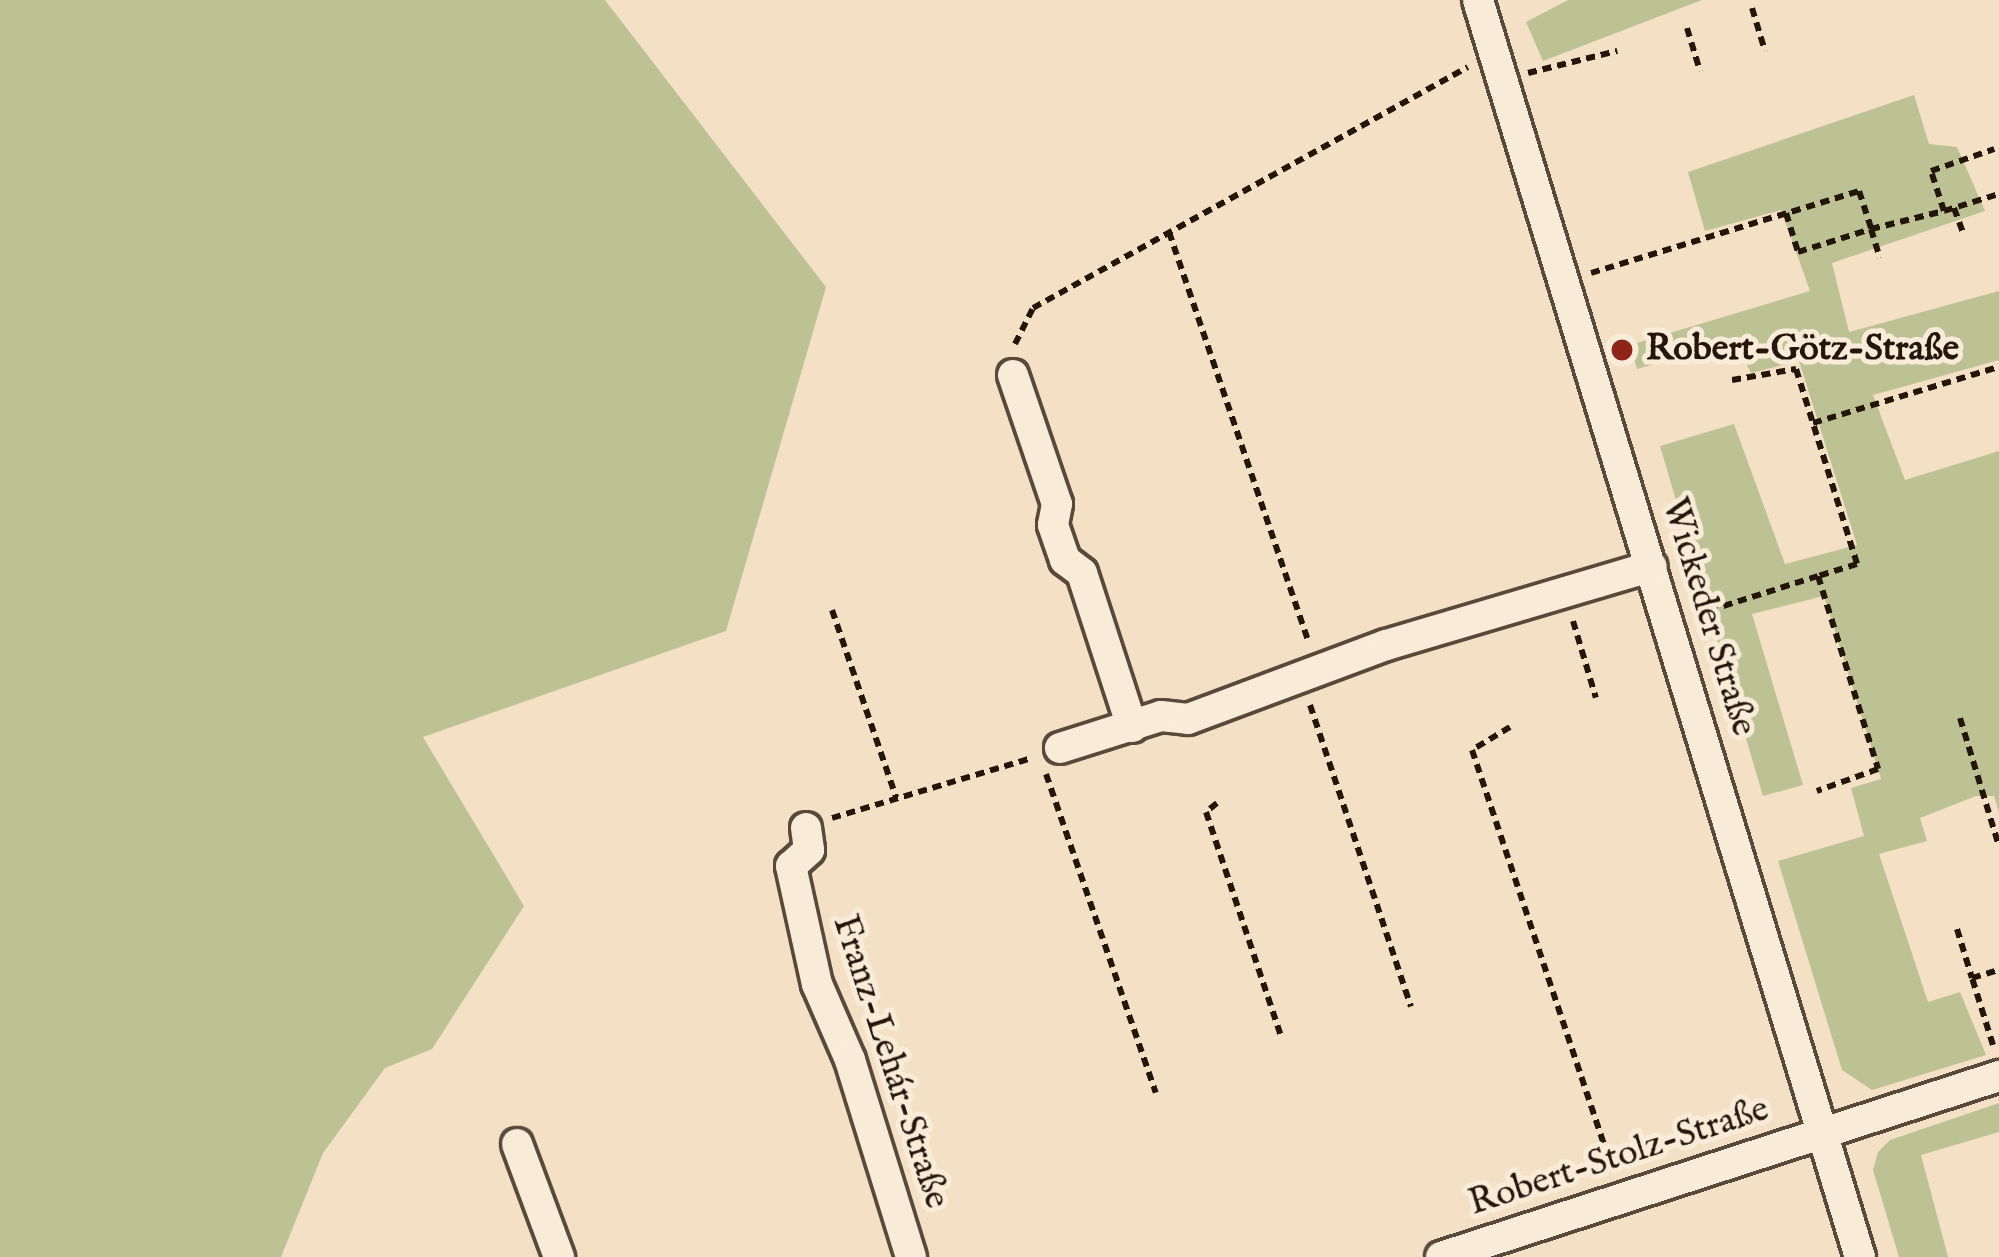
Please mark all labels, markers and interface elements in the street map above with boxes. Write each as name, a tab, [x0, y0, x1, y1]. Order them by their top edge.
place label: Robert-Götz-Straße	[1646, 328, 1959, 372]
marker: Robert-Götz-Straße	[1609, 337, 1635, 363]
street label: Wickeder Straße	[1651, 493, 1765, 741]
street label: Franz-Lehár-Straße	[822, 910, 958, 1214]
street label: Robert-Stolz-Straße	[1464, 1088, 1774, 1226]

